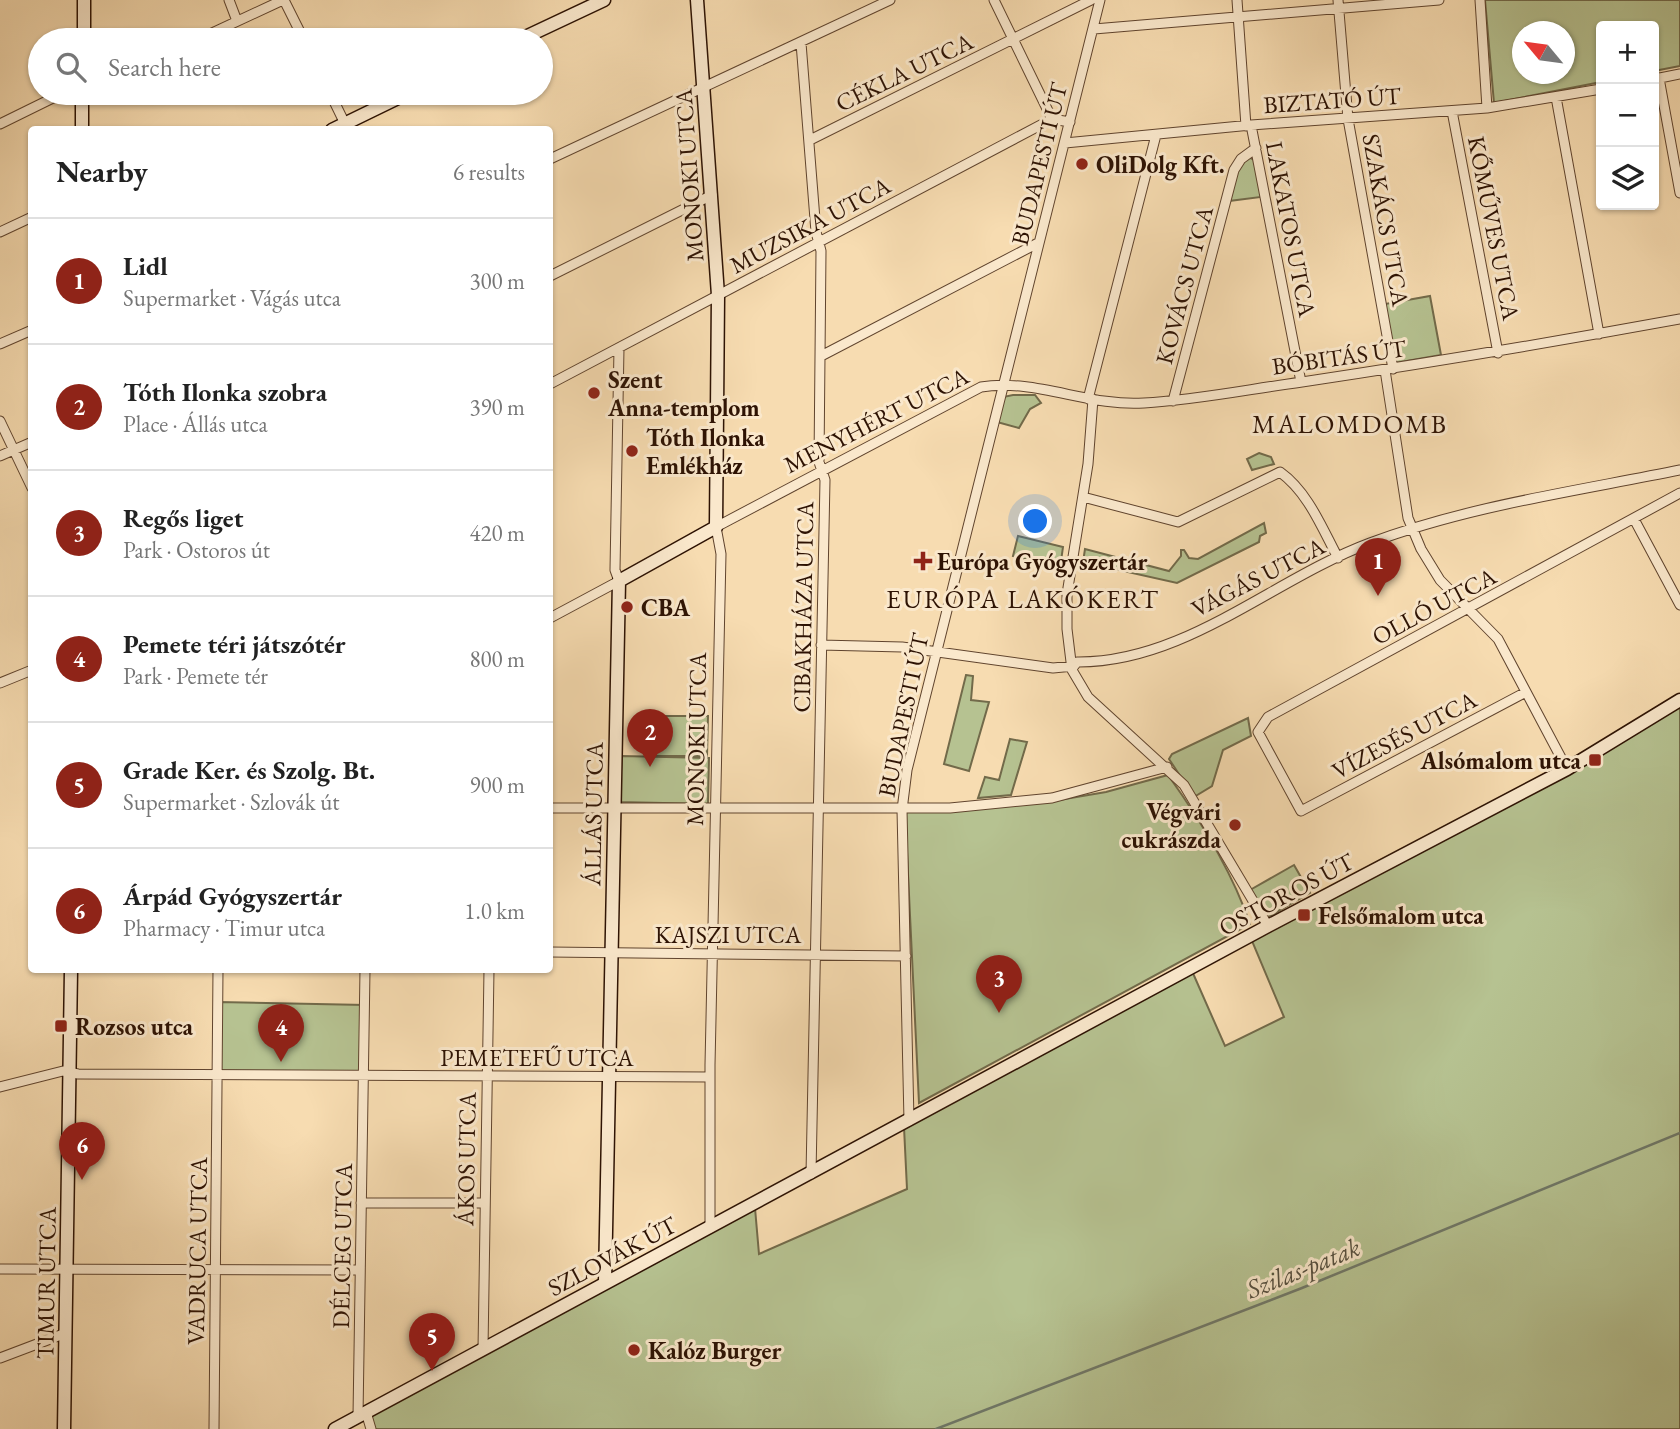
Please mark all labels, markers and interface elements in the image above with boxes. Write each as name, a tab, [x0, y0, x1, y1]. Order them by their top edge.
north arrow	[1512, 21, 1575, 84]
map controls	[1596, 21, 1659, 210]
button: +	[1596, 21, 1659, 84]
street label: CÉKLA UTCA	[830, 25, 978, 119]
search box	[28, 28, 553, 105]
icon: search	[52, 48, 90, 86]
text: Search here	[108, 50, 221, 84]
street label: BUDAPESTI ÚT	[1004, 79, 1074, 249]
street label: BIZTATÓ ÚT	[1262, 80, 1403, 120]
button: −	[1596, 84, 1659, 147]
street label: MONOKI UTCA	[667, 87, 711, 263]
street label: SZAKÁCS UTCA	[1356, 131, 1416, 309]
street label: KŐMŰVES UTCA	[1461, 133, 1527, 323]
street label: LAKATOS UTCA	[1259, 139, 1323, 320]
button: layers	[1596, 147, 1659, 210]
place label: OliDolg Kft.	[1096, 149, 1225, 181]
text: Nearby	[56, 152, 148, 191]
marker: OliDolg Kft.	[1074, 156, 1090, 172]
text: 6 results	[453, 157, 525, 187]
street label: MUZSIKA UTCA	[724, 169, 896, 280]
street label: KOVÁCS UTCA	[1148, 202, 1220, 368]
text: Lidl	[123, 249, 168, 283]
text: 1	[73, 266, 85, 296]
text: 300 m	[469, 266, 525, 296]
text: Supermarket · Vágás utca	[123, 283, 341, 313]
street label: BÓBITÁS ÚT	[1270, 332, 1409, 382]
street label: MENYHÉRT UTCA	[778, 360, 974, 480]
place label: Szent Anna-templom	[607, 364, 760, 423]
text: Tóth Ilonka szobra	[123, 375, 327, 409]
marker: Szent Anna-templom	[586, 385, 602, 401]
text: 2	[73, 392, 85, 422]
text: 390 m	[469, 392, 525, 422]
district label: MALOMDOMB	[1252, 407, 1448, 441]
text: Place · Állás utca	[123, 409, 268, 439]
place label: Tóth Ilonka Emlékház	[646, 422, 765, 481]
marker: Tóth Ilonka Emlékház	[624, 443, 640, 459]
text: Regős liget	[123, 501, 243, 535]
street label: CIBAKHÁZA UTCA	[786, 501, 820, 713]
your location	[1018, 504, 1052, 538]
text: 3	[73, 518, 85, 548]
text: 420 m	[469, 518, 525, 548]
street label: VÁGÁS UTCA	[1186, 530, 1330, 624]
text: Park · Ostoros út	[123, 535, 270, 565]
pin: 1	[1355, 538, 1401, 596]
place label: Európa Gyógyszertár	[937, 546, 1147, 578]
marker: Európa Gyógyszertár	[915, 553, 931, 569]
street label: OLLÓ UTCA	[1366, 560, 1502, 652]
district label: EURÓPA LAKÓKERT	[886, 582, 1160, 616]
place label: CBA	[641, 592, 691, 623]
marker: CBA	[619, 599, 635, 615]
text: Pemete téri játszótér	[123, 627, 346, 661]
street label: BUDAPESTI ÚT	[871, 629, 936, 800]
text: 4	[73, 644, 85, 674]
text: 800 m	[469, 644, 525, 674]
street label: MONOKI UTCA	[679, 652, 713, 826]
text: Park · Pemete tér	[123, 661, 268, 691]
street label: VÍZESÉS UTCA	[1326, 684, 1482, 786]
pin: 2	[627, 709, 673, 767]
street label: ÁLLÁS UTCA	[576, 741, 610, 887]
place label: Alsómalom utca	[1419, 745, 1581, 776]
marker: Alsómalom utca	[1587, 752, 1603, 768]
text: Grade Ker. és Szolg. Bt.	[123, 753, 375, 787]
text: 5	[73, 770, 85, 800]
text: 900 m	[469, 770, 525, 800]
text: Supermarket · Szlovák út	[123, 787, 340, 817]
place label: Végvári cukrászda	[1121, 796, 1221, 855]
marker: Végvári cukrászda	[1227, 817, 1243, 833]
street label: OSTOROS ÚT	[1213, 845, 1360, 943]
text: Árpád Gyógyszertár	[123, 879, 342, 913]
text: 6	[73, 896, 85, 926]
text: 1.0 km	[464, 896, 525, 926]
place label: Felsőmalom utca	[1318, 900, 1484, 931]
marker: Felsőmalom utca	[1296, 907, 1312, 923]
text: Pharmacy · Timur utca	[123, 913, 325, 943]
street label: KAJSZI UTCA	[655, 919, 802, 950]
pin: 3	[976, 955, 1022, 1013]
pin: 4	[258, 1004, 304, 1062]
place label: Rozsos utca	[75, 1011, 194, 1042]
marker: Rozsos utca	[53, 1018, 69, 1034]
street label: PEMETEFŰ UTCA	[440, 1042, 634, 1073]
street label: ÁKOS UTCA	[449, 1091, 483, 1227]
pin: 6	[59, 1122, 105, 1180]
street label: VADRUCA UTCA	[180, 1156, 214, 1345]
street label: DÉLCEG UTCA	[325, 1163, 359, 1329]
street label: TIMUR UTCA	[29, 1206, 63, 1359]
street label: SZLOVÁK ÚT	[542, 1209, 683, 1303]
water label: Szilas-patak	[1240, 1230, 1365, 1307]
pin: 5	[409, 1313, 455, 1371]
place label: Kalóz Burger	[648, 1335, 781, 1367]
marker: Kalóz Burger	[626, 1342, 642, 1358]

